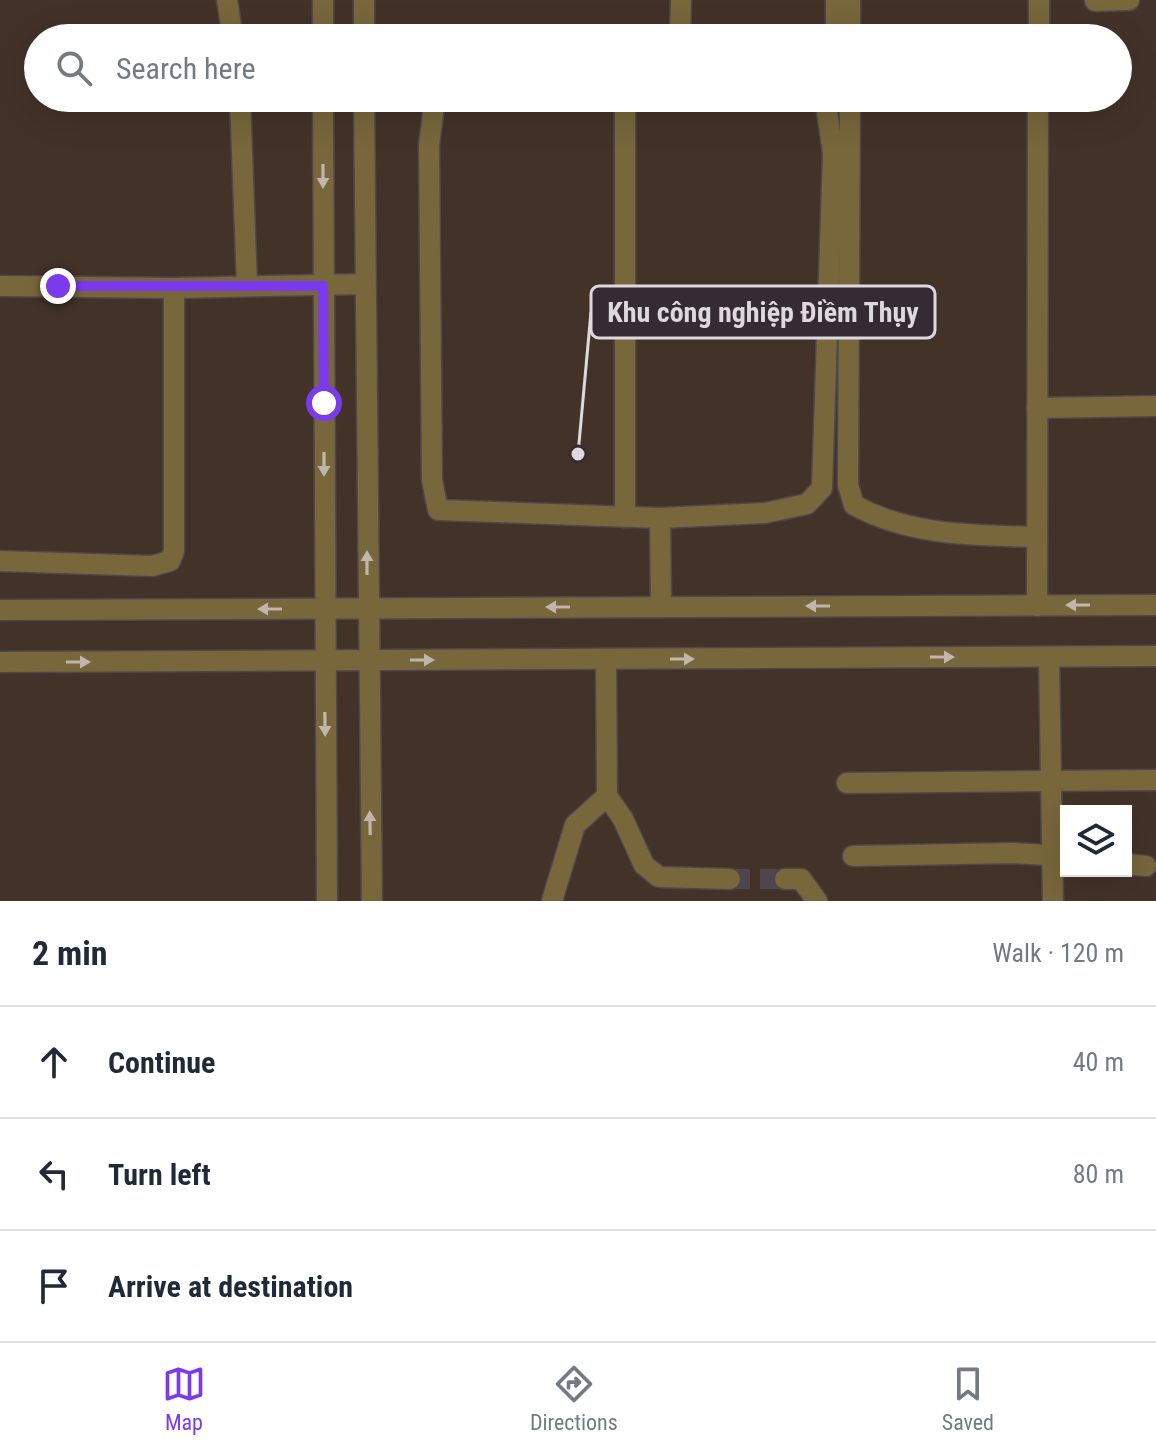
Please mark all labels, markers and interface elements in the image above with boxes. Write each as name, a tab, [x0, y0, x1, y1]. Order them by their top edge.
search box	[24, 24, 1132, 112]
icon: search	[52, 46, 96, 90]
text: Search here	[116, 51, 256, 86]
one-way arrow	[317, 164, 329, 189]
route end	[40, 268, 76, 304]
callout: Khu công nghiệp Điềm Thụy	[591, 286, 935, 338]
text: Khu công nghiệp Điềm Thụy	[607, 296, 919, 329]
route start	[306, 385, 342, 421]
one-way arrow	[318, 452, 330, 477]
one-way arrow	[361, 550, 373, 575]
one-way arrow	[1065, 599, 1090, 611]
one-way arrow	[805, 600, 830, 612]
one-way arrow	[545, 601, 570, 613]
one-way arrow	[257, 602, 282, 615]
one-way arrow	[930, 651, 955, 663]
one-way arrow	[670, 653, 695, 665]
one-way arrow	[410, 654, 435, 666]
one-way arrow	[66, 656, 91, 668]
one-way arrow	[319, 712, 331, 737]
map controls	[1060, 805, 1132, 877]
button: layers	[1060, 805, 1132, 877]
one-way arrow	[364, 810, 376, 835]
text: 2 min	[32, 933, 108, 973]
text: Walk · 120 m	[992, 938, 1124, 968]
icon: ahead	[32, 1040, 76, 1084]
text: Continue	[108, 1045, 215, 1080]
text: 40 m	[1073, 1047, 1124, 1077]
icon: left	[32, 1152, 76, 1196]
text: Turn left	[108, 1157, 211, 1192]
text: 80 m	[1073, 1159, 1124, 1189]
icon: arrive	[32, 1264, 76, 1308]
text: Arrive at destination	[108, 1269, 353, 1304]
tab: Map	[162, 1362, 206, 1435]
tab: Directions	[530, 1362, 618, 1435]
tab: Saved	[942, 1362, 994, 1435]

